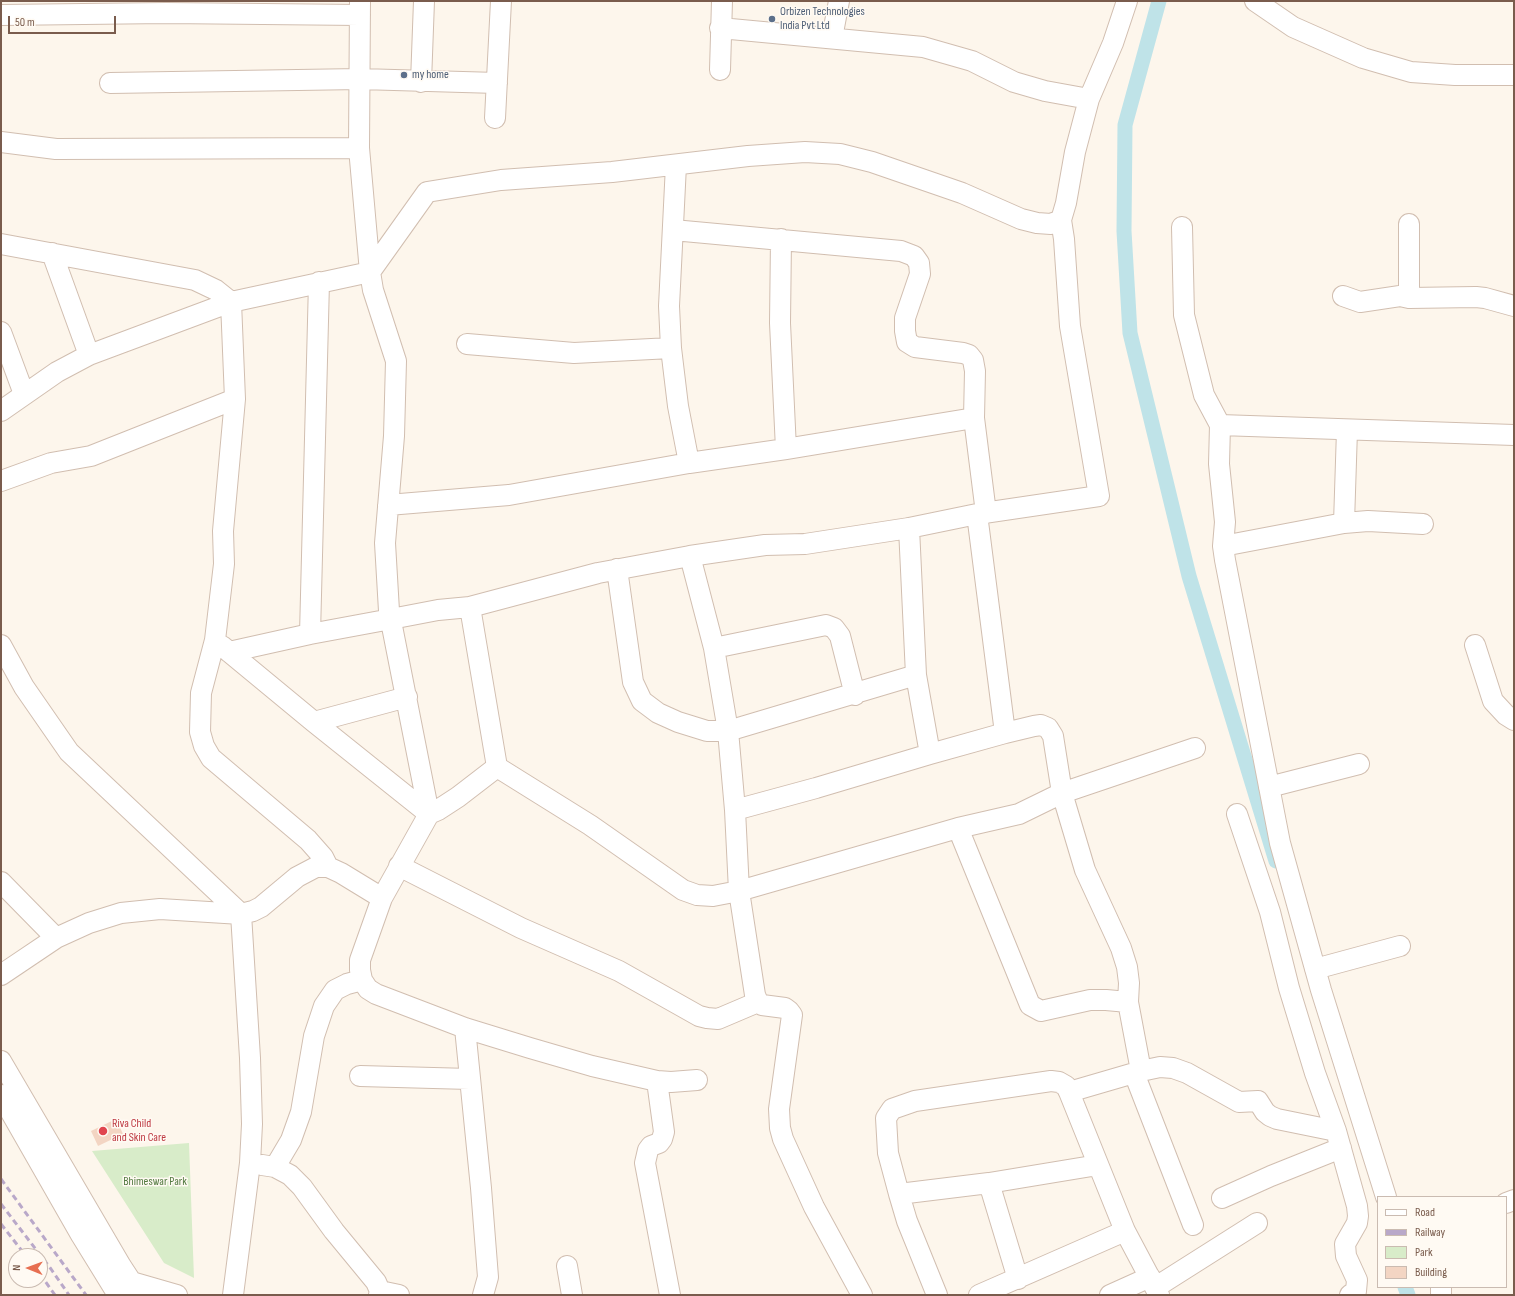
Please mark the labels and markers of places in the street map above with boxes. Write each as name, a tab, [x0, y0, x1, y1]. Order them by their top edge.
place label: Orbizen Technologies India Pvt Ltd	[780, 5, 865, 33]
marker: Orbizen Technologies India Pvt Ltd	[767, 14, 777, 24]
place label: my home	[412, 68, 449, 82]
marker: my home	[399, 70, 409, 80]
place label: Riva Child and Skin Care	[112, 1117, 166, 1145]
marker: Riva Child and Skin Care	[97, 1125, 109, 1137]

